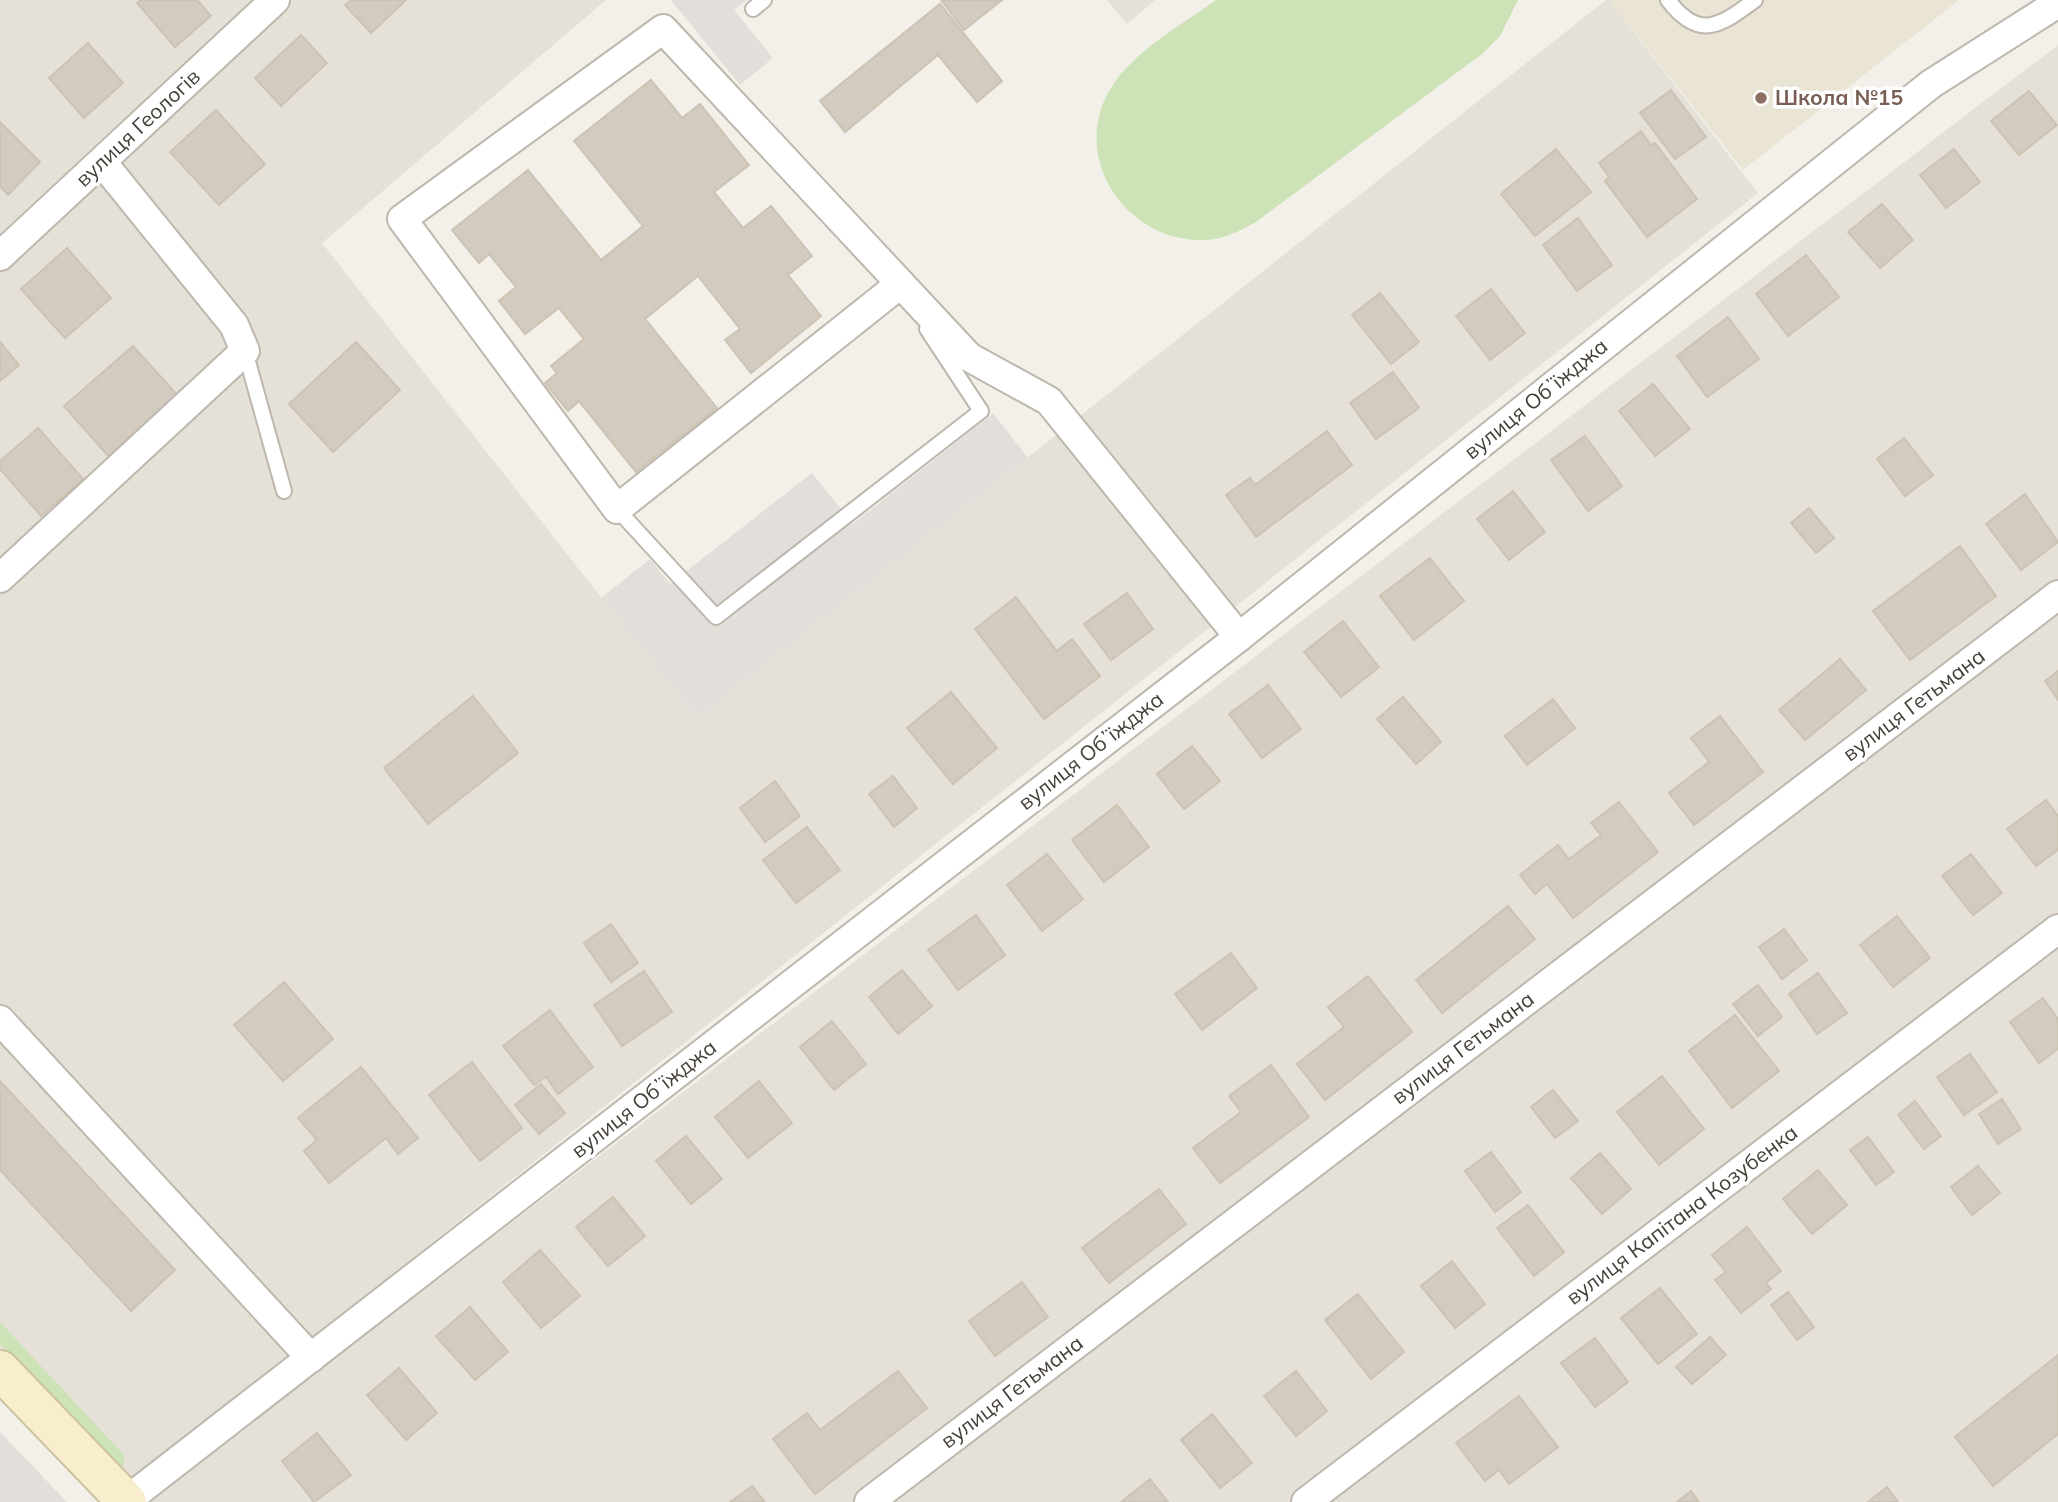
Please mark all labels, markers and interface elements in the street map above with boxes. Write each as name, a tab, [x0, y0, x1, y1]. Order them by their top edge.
street label: вулиця Геологів	[70, 63, 205, 192]
place label: Школа №15	[1775, 84, 1903, 110]
marker: Школа №15	[1753, 90, 1769, 106]
street label: вулиця Обʼїжджа	[1458, 332, 1612, 464]
street label: вулиця Гетьмана	[1837, 642, 1990, 766]
street label: вулиця Обʼїжджа	[1013, 685, 1168, 815]
street label: вулиця Гетьмана	[1386, 985, 1539, 1109]
street label: вулиця Обʼїжджа	[566, 1033, 721, 1163]
street label: вулиця Капітана Козубенка	[1561, 1119, 1802, 1310]
street label: вулиця Гетьмана	[935, 1329, 1088, 1453]

